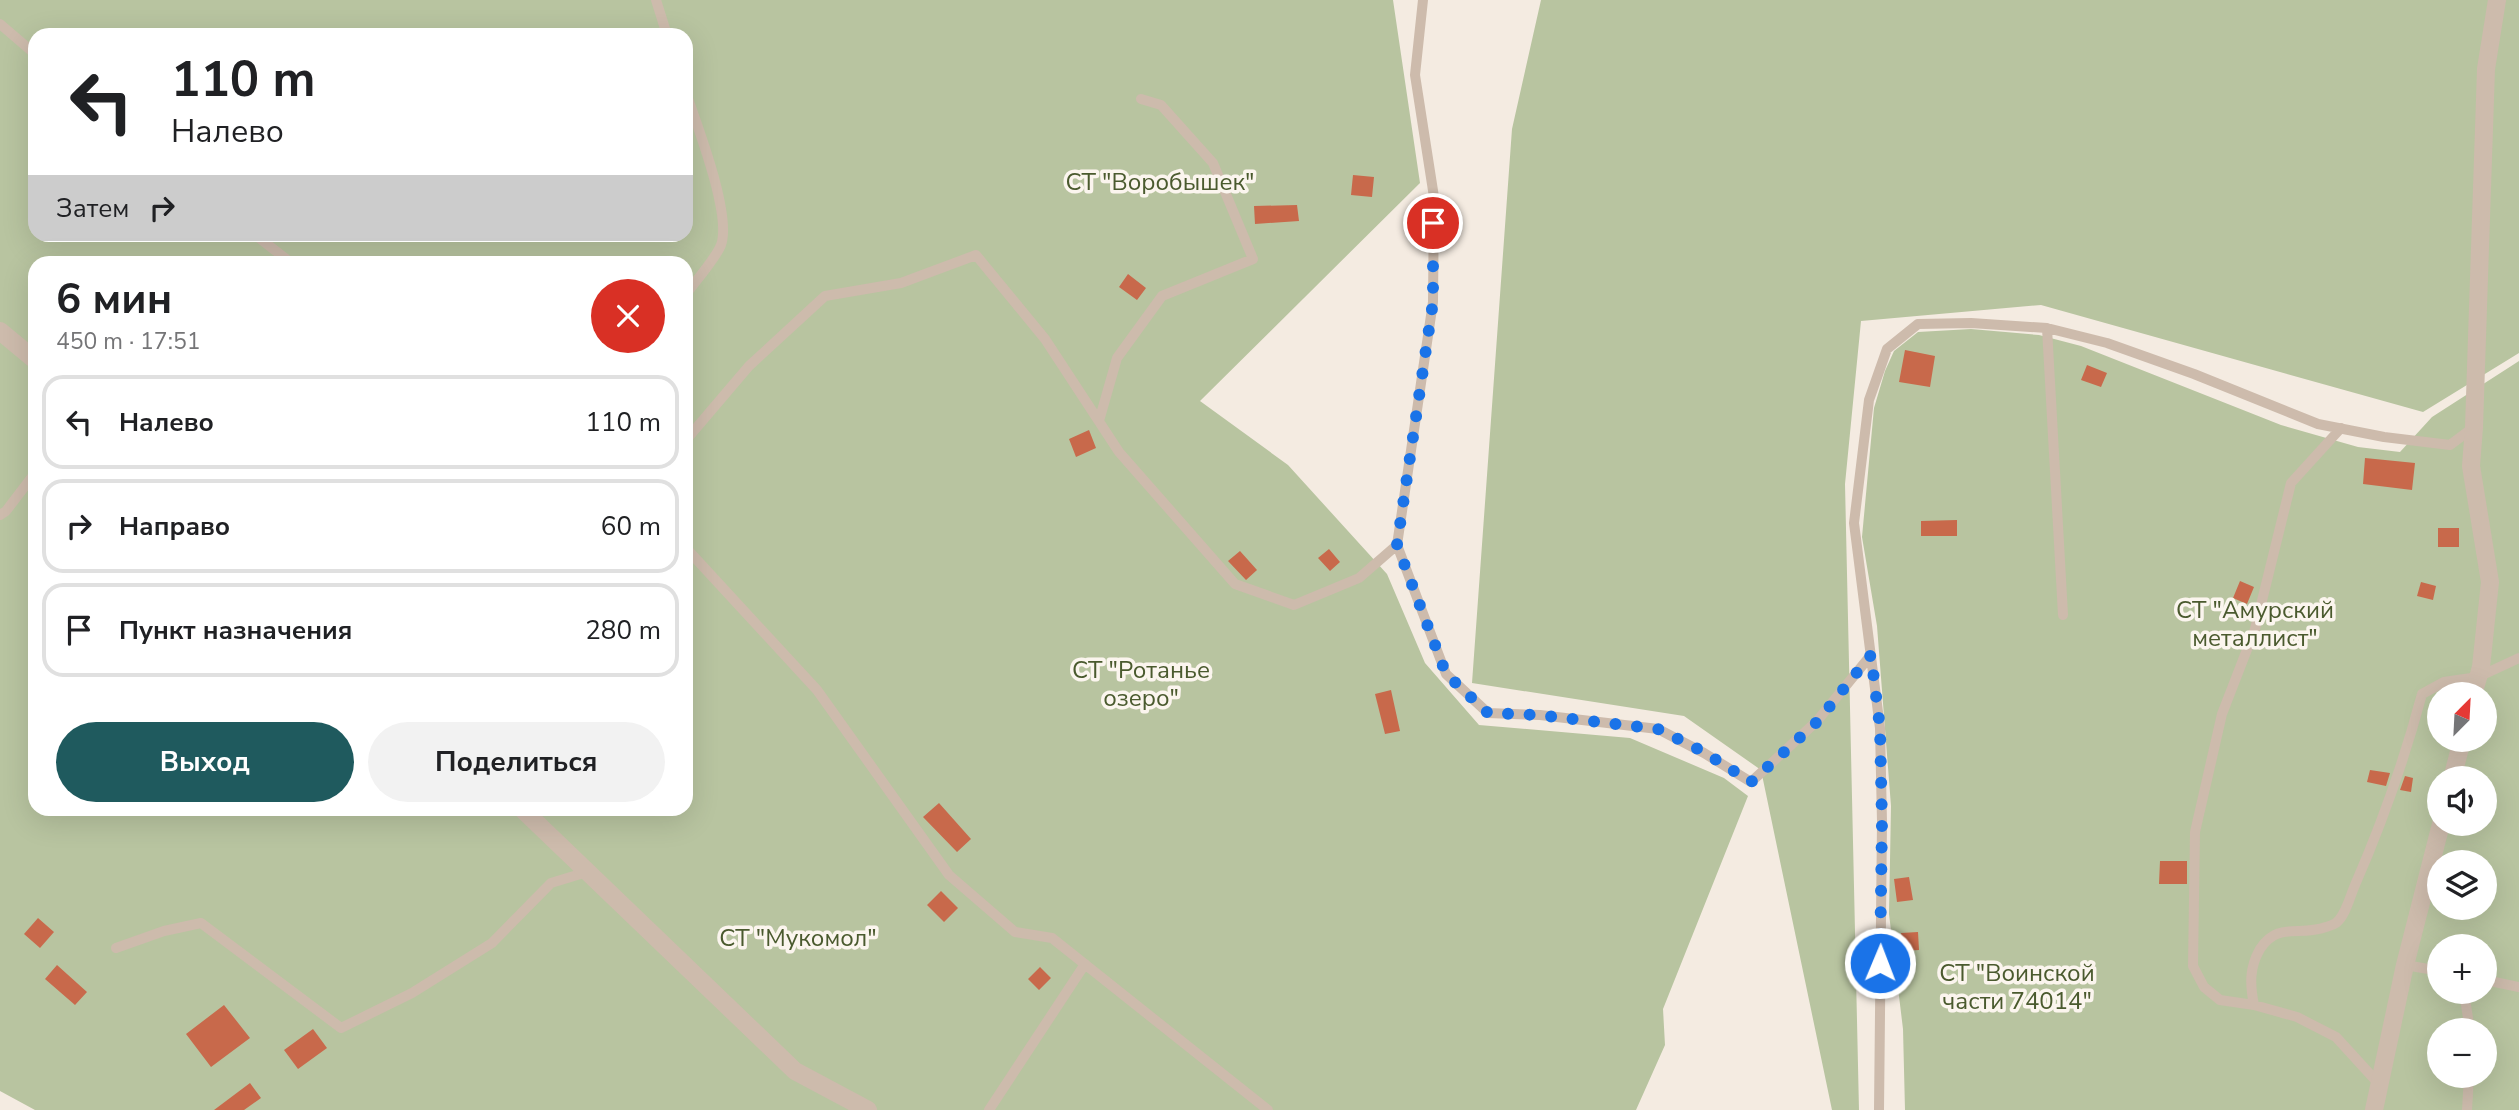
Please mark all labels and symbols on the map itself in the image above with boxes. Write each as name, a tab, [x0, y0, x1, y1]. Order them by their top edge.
park label: СТ "Воробышек"	[1066, 166, 1254, 198]
pin	[1403, 193, 1463, 253]
park label: СТ "Амурский металлист"	[2176, 594, 2334, 654]
park label: СТ "Ротанье озеро"	[1072, 654, 1210, 714]
north arrow	[2427, 682, 2497, 752]
park label: СТ "Мукомол"	[719, 922, 877, 954]
position arrow	[1843, 926, 1917, 1000]
park label: СТ "Воинской части 74014"	[1939, 957, 2095, 1017]

